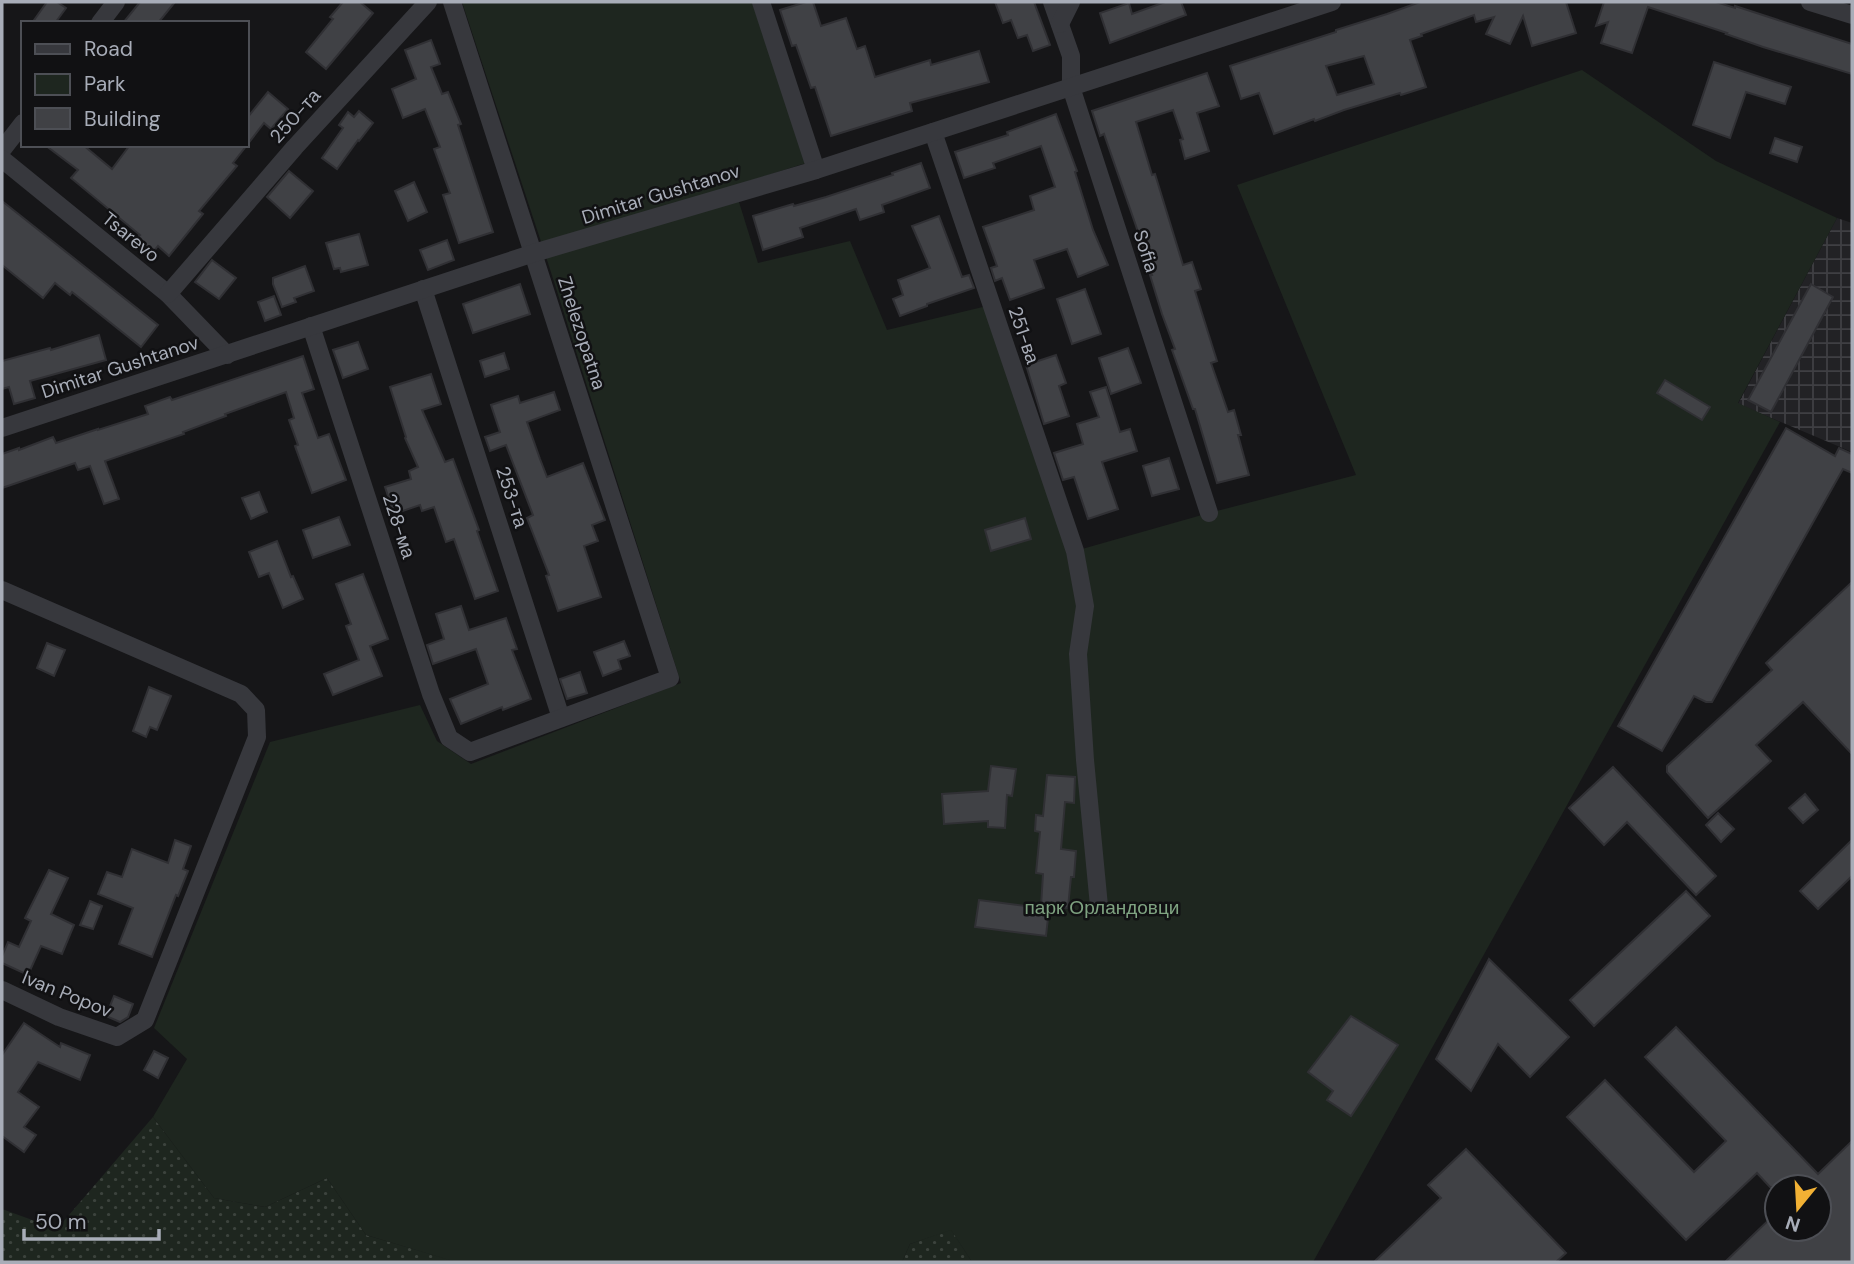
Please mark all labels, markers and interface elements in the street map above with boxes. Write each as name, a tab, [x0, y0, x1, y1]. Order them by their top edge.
legend	[21, 21, 248, 147]
text: Road	[84, 35, 133, 63]
text: Park	[84, 70, 126, 98]
street label: 250-та	[264, 83, 326, 148]
text: Building	[84, 105, 161, 133]
street label: Dimitar Gushtanov	[579, 158, 743, 230]
street label: Tsarevo	[97, 206, 165, 268]
street label: Sofia	[1127, 227, 1165, 275]
street label: Zhelezopatna	[552, 273, 612, 393]
street label: 251-ва	[1003, 303, 1046, 367]
street label: Dimitar Gushtanov	[38, 330, 202, 404]
street label: 253-та	[490, 463, 534, 531]
street label: 228-ма	[377, 490, 421, 562]
park label: парк Орландовци	[1025, 895, 1179, 920]
street label: Ivan Popov	[18, 965, 116, 1023]
north arrow	[1763, 1173, 1833, 1243]
scale bar	[24, 1198, 159, 1242]
text: 50 m	[35, 1208, 86, 1236]
text: N	[1782, 1210, 1803, 1238]

